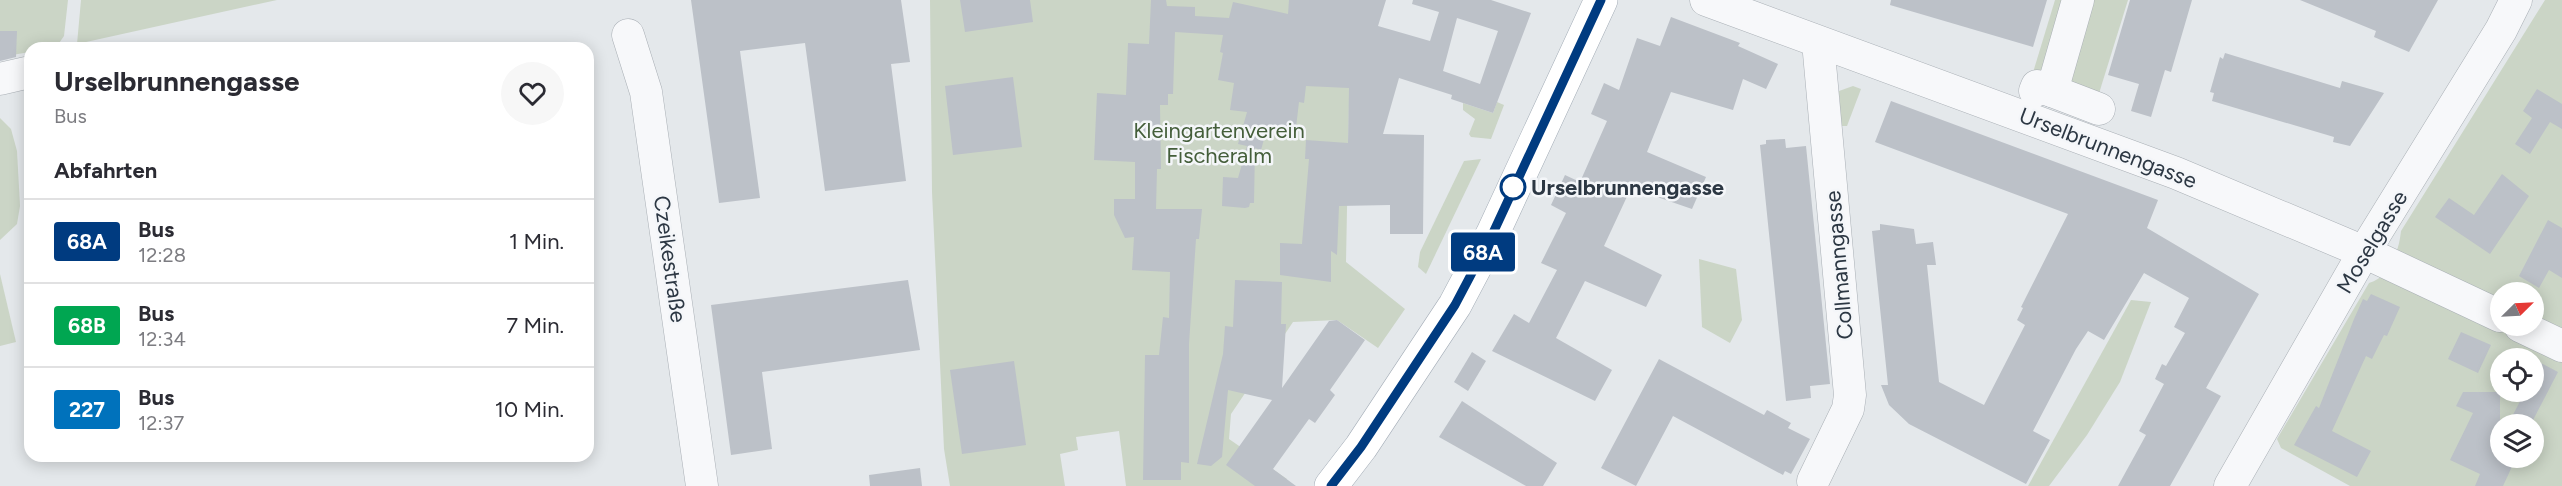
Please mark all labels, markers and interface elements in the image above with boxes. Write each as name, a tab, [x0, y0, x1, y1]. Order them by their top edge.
button: heart	[501, 62, 564, 125]
text: Urselbrunnengasse	[54, 64, 300, 98]
street label: Urselbrunnengasse	[2015, 102, 2201, 194]
text: Bus	[54, 104, 87, 128]
park label: Kleingartenverein Fischeralm	[1133, 117, 1305, 169]
text: Abfahrten	[54, 157, 157, 184]
marker: Urselbrunnengasse	[1500, 174, 1526, 200]
place label: Urselbrunnengasse	[1531, 174, 1724, 201]
street label: Moselgasse	[2331, 186, 2413, 298]
street label: Collmanngasse	[1819, 189, 1859, 341]
street label: Czeikestraße	[648, 194, 692, 324]
text: Bus	[138, 216, 174, 243]
text: 1 Min.	[509, 228, 564, 255]
text: 68A	[67, 229, 107, 254]
line badge: 68A	[1448, 232, 1518, 272]
text: 68A	[1463, 240, 1503, 265]
text: 12:28	[138, 243, 186, 267]
north arrow	[2490, 282, 2544, 336]
map controls	[2490, 282, 2544, 468]
text: Bus	[138, 300, 174, 327]
text: 7 Min.	[506, 312, 564, 339]
text: 68B	[68, 313, 106, 338]
text: 12:34	[138, 327, 186, 351]
button: locate	[2490, 348, 2544, 402]
text: Bus	[138, 384, 174, 411]
text: 10 Min.	[495, 396, 564, 423]
text: 227	[69, 397, 105, 422]
text: 12:37	[138, 411, 184, 435]
button: layers	[2490, 414, 2544, 468]

